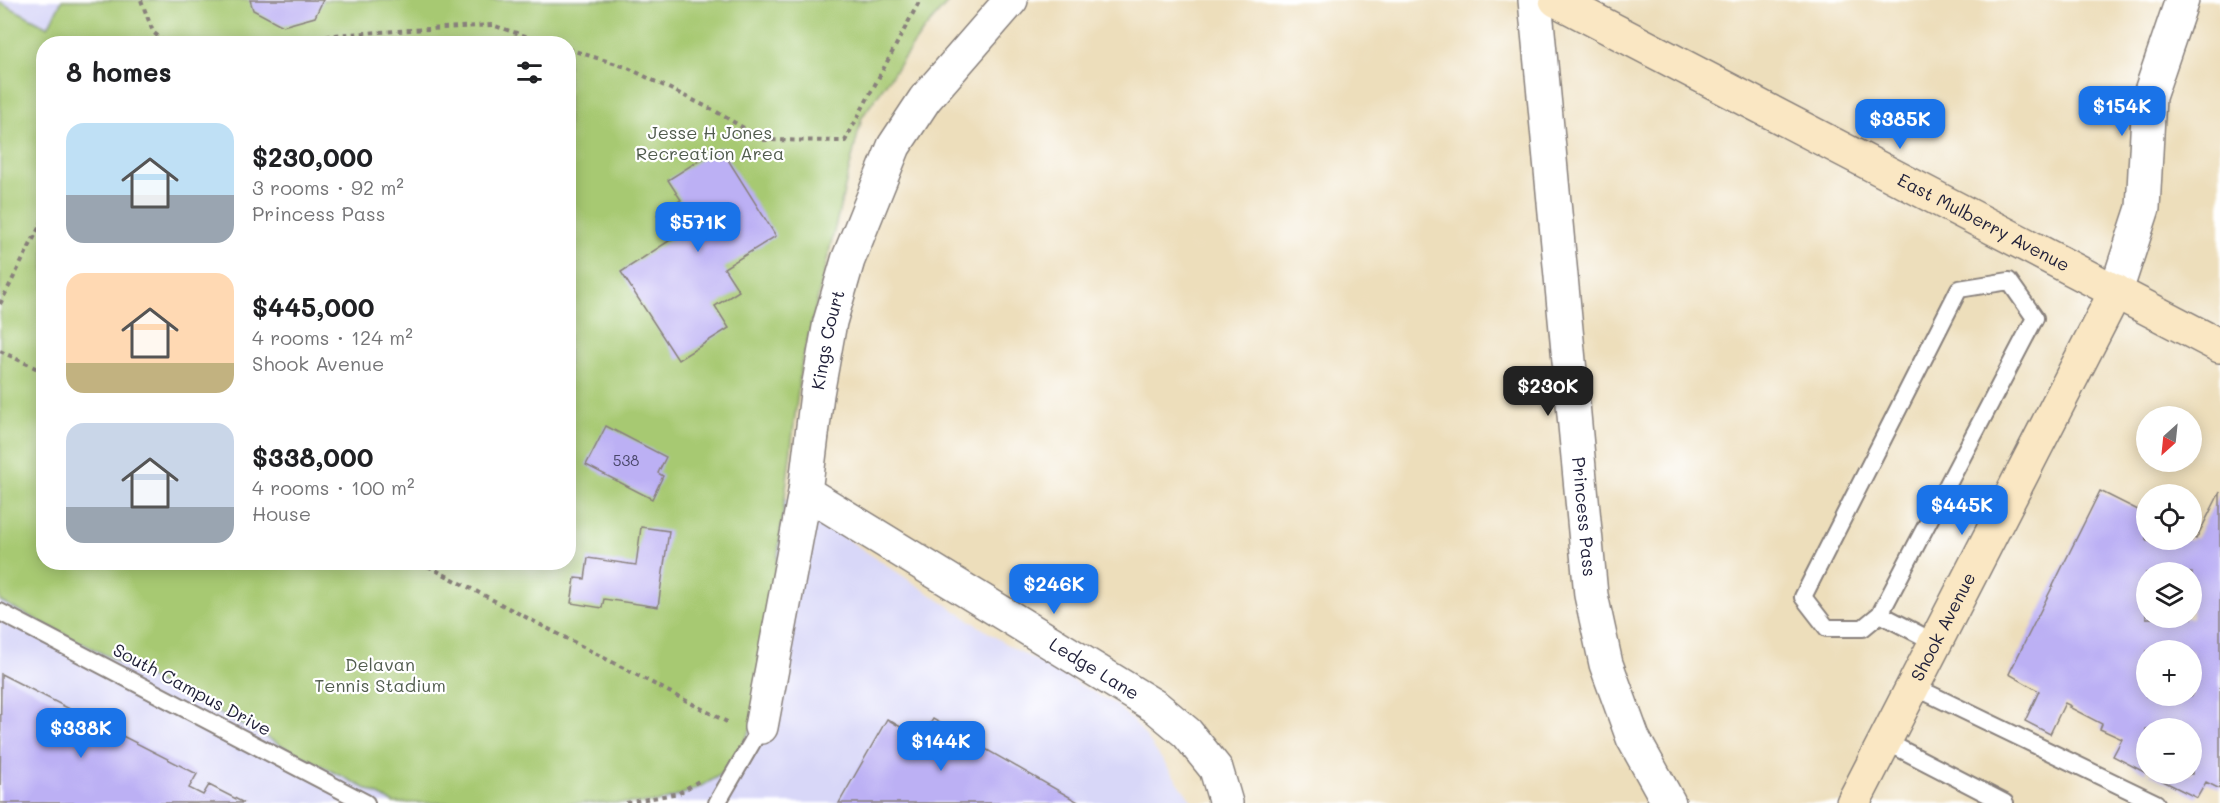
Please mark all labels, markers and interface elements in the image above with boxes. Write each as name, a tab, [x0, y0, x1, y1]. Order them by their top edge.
text: 8 homes	[66, 55, 172, 89]
icon: filters	[513, 56, 546, 89]
pin: $154K	[2080, 86, 2164, 137]
text: $154K	[2093, 92, 2151, 118]
pin: $385K	[1858, 99, 1942, 150]
text: $385K	[1869, 105, 1931, 131]
park label: Jesse H Jones Recreation Area	[636, 120, 784, 165]
text: $230,000	[252, 140, 373, 174]
icon: home	[114, 147, 186, 219]
street label: East Mulberry Avenue	[1894, 167, 2074, 277]
text: 3 rooms · 92 m²	[252, 174, 404, 200]
text: Princess Pass	[252, 200, 386, 226]
pin: $571K	[656, 202, 740, 253]
text: $571K	[669, 208, 727, 234]
street label: Kings Court	[805, 287, 850, 392]
text: $445,000	[252, 290, 374, 324]
icon: home	[114, 297, 186, 369]
text: 4 rooms · 124 m²	[252, 324, 413, 350]
text: Shook Avenue	[252, 350, 384, 376]
pin: $230K	[1506, 366, 1590, 417]
text: $230K	[1517, 372, 1579, 398]
north arrow	[2136, 406, 2202, 472]
map controls	[2136, 406, 2202, 784]
text: $338,000	[252, 440, 374, 474]
icon: home	[114, 447, 186, 519]
house number: 538	[613, 450, 639, 470]
street label: Princess Pass	[1567, 456, 1602, 578]
text: 4 rooms · 100 m²	[252, 474, 415, 500]
button: locate	[2136, 484, 2202, 550]
pin: $445K	[1920, 485, 2004, 536]
text: $445K	[1931, 491, 1993, 517]
text: House	[252, 500, 311, 526]
button: layers	[2136, 562, 2202, 628]
pin: $246K	[1012, 564, 1096, 615]
street label: Shook Avenue	[1905, 568, 1981, 685]
text: $246K	[1023, 570, 1085, 596]
street label: Ledge Lane	[1045, 632, 1144, 705]
street label: South Campus Drive	[109, 637, 276, 741]
button: +	[2136, 640, 2202, 706]
park label: Delavan Tennis Stadium	[314, 652, 446, 697]
pin: $338K	[39, 708, 123, 759]
text: $338K	[50, 714, 112, 740]
button: −	[2136, 718, 2202, 784]
pin: $144K	[899, 721, 983, 772]
text: $144K	[911, 727, 971, 753]

